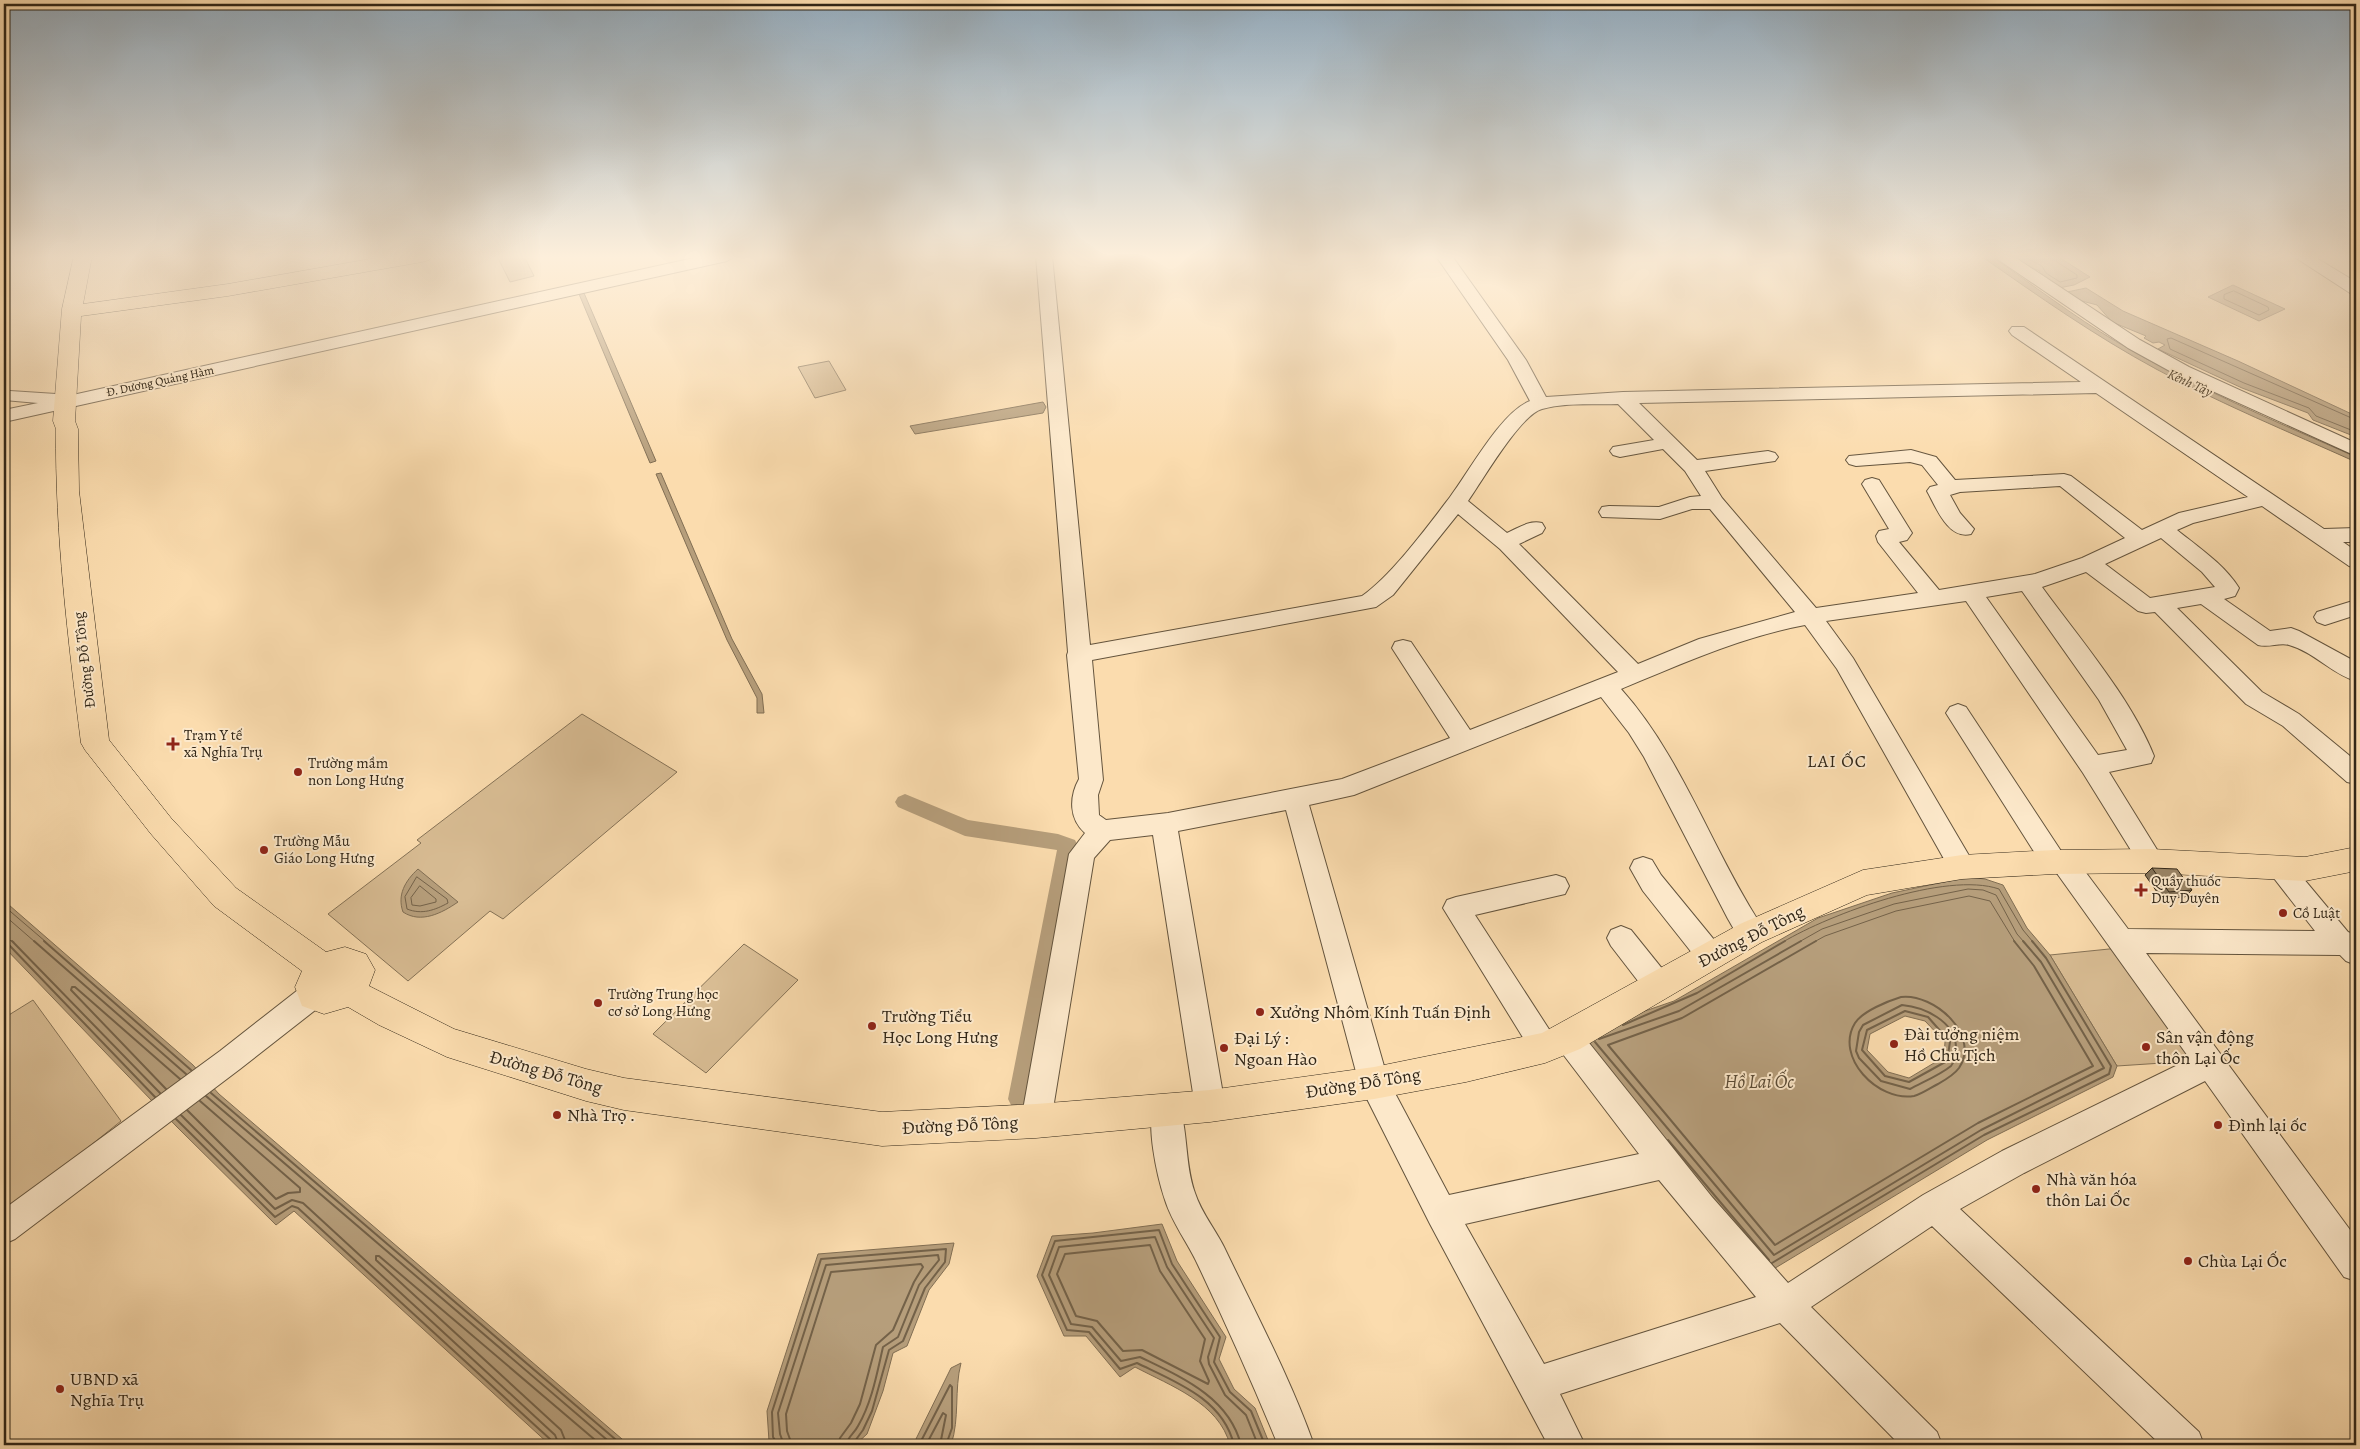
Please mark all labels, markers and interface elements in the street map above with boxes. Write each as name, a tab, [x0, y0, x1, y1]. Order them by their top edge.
street label: Đ. Dương Quảng Hàm	[105, 362, 215, 400]
water label: Kênh Tây	[2164, 364, 2216, 402]
street label: Đường Đỗ Tông	[68, 610, 100, 709]
place label: Trạm Y tế xã Nghĩa Trụ	[184, 725, 263, 762]
marker: Trạm Y tế xã Nghĩa Trụ	[166, 737, 180, 751]
district label: LAI ỐC	[1807, 749, 1867, 773]
place label: Trường mầm non Long Hưng	[308, 753, 404, 790]
marker: Trường mầm non Long Hưng	[292, 766, 304, 778]
place label: Trường Mẫu Giáo Long Hưng	[274, 831, 375, 868]
marker: Trường Mẫu Giáo Long Hưng	[258, 844, 270, 856]
place label: Quầy thuốc Duy Duyên	[2151, 871, 2221, 908]
marker: Quầy thuốc Duy Duyên	[2135, 884, 2147, 896]
street label: Đường Đỗ Tông	[1694, 899, 1808, 973]
place label: Cồ Luật	[2293, 903, 2340, 923]
marker: Cồ Luật	[2277, 907, 2289, 919]
place label: Trường Trung học cơ sở Long Hưng	[608, 984, 718, 1021]
marker: Trường Trung học cơ sở Long Hưng	[592, 997, 604, 1009]
place label: Xưởng Nhôm Kính Tuấn Định	[1270, 1000, 1491, 1024]
place label: Trường Tiểu Học Long Hưng	[882, 1004, 998, 1049]
marker: Xưởng Nhôm Kính Tuấn Định	[1254, 1006, 1266, 1018]
marker: Trường Tiểu Học Long Hưng	[866, 1020, 878, 1032]
place label: Đài tưởng niệm Hồ Chủ Tịch	[1904, 1022, 2019, 1067]
place label: Sân vận động thôn Lại Ốc	[2156, 1025, 2254, 1070]
place label: Đại Lý : Ngoan Hào	[1234, 1026, 1317, 1071]
marker: Đài tưởng niệm Hồ Chủ Tịch	[1888, 1038, 1900, 1050]
marker: Sân vận động thôn Lại Ốc	[2140, 1041, 2152, 1053]
marker: Đại Lý : Ngoan Hào	[1218, 1042, 1230, 1054]
street label: Đường Đỗ Tông	[487, 1044, 605, 1100]
street label: Đường Đỗ Tông	[1304, 1062, 1422, 1104]
water label: Hồ Lai Ốc	[1724, 1069, 1794, 1095]
place label: Nhà Trọ .	[567, 1103, 635, 1127]
marker: Nhà Trọ .	[551, 1109, 563, 1121]
street label: Đường Đỗ Tông	[901, 1110, 1019, 1140]
place label: Đình lại ốc	[2228, 1113, 2307, 1137]
marker: Đình lại ốc	[2212, 1119, 2224, 1131]
place label: Nhà văn hóa thôn Lai Ốc	[2046, 1167, 2138, 1212]
marker: Nhà văn hóa thôn Lai Ốc	[2030, 1183, 2042, 1195]
place label: Chùa Lại Ốc	[2198, 1249, 2287, 1273]
marker: Chùa Lại Ốc	[2182, 1255, 2194, 1267]
place label: UBND xã Nghĩa Trụ	[70, 1367, 144, 1412]
marker: UBND xã Nghĩa Trụ	[54, 1383, 66, 1395]

